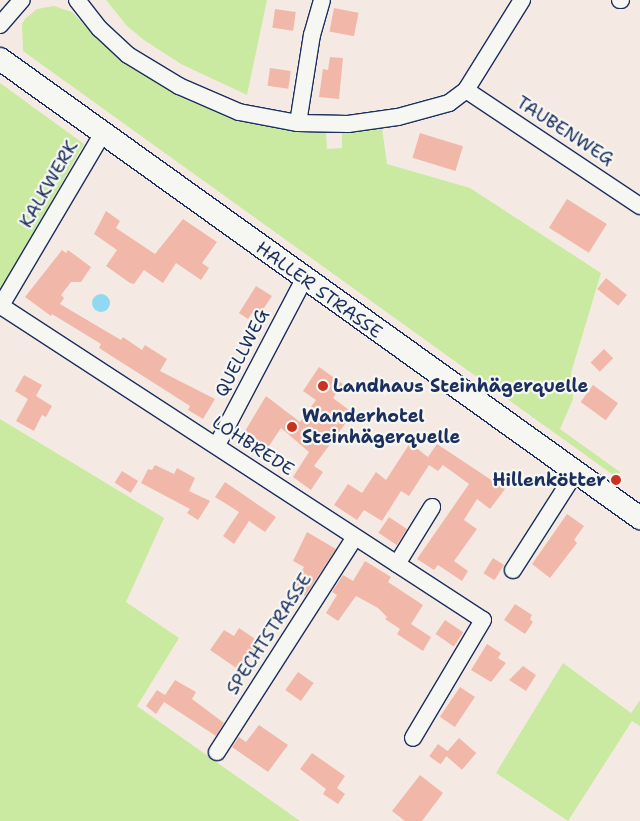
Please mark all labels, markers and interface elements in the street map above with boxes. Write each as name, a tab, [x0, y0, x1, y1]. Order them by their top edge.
street label: TAUBENWEG	[512, 92, 618, 170]
street label: KALKWERK	[15, 136, 83, 232]
street label: HALLER STRASSE	[252, 237, 386, 343]
street label: QUELLWEG	[211, 305, 273, 401]
place label: Landhaus Steinhägerquelle	[333, 375, 588, 397]
marker: Landhaus Steinhägerquelle	[317, 380, 329, 392]
place label: Wanderhotel Steinhägerquelle	[302, 406, 460, 448]
street label: LOHBREDE	[208, 412, 298, 480]
marker: Wanderhotel Steinhägerquelle	[286, 421, 298, 433]
place label: Hillenkötter	[493, 469, 606, 491]
marker: Hillenkötter	[610, 474, 622, 486]
street label: SPECHTSTRASSE	[222, 569, 316, 699]

